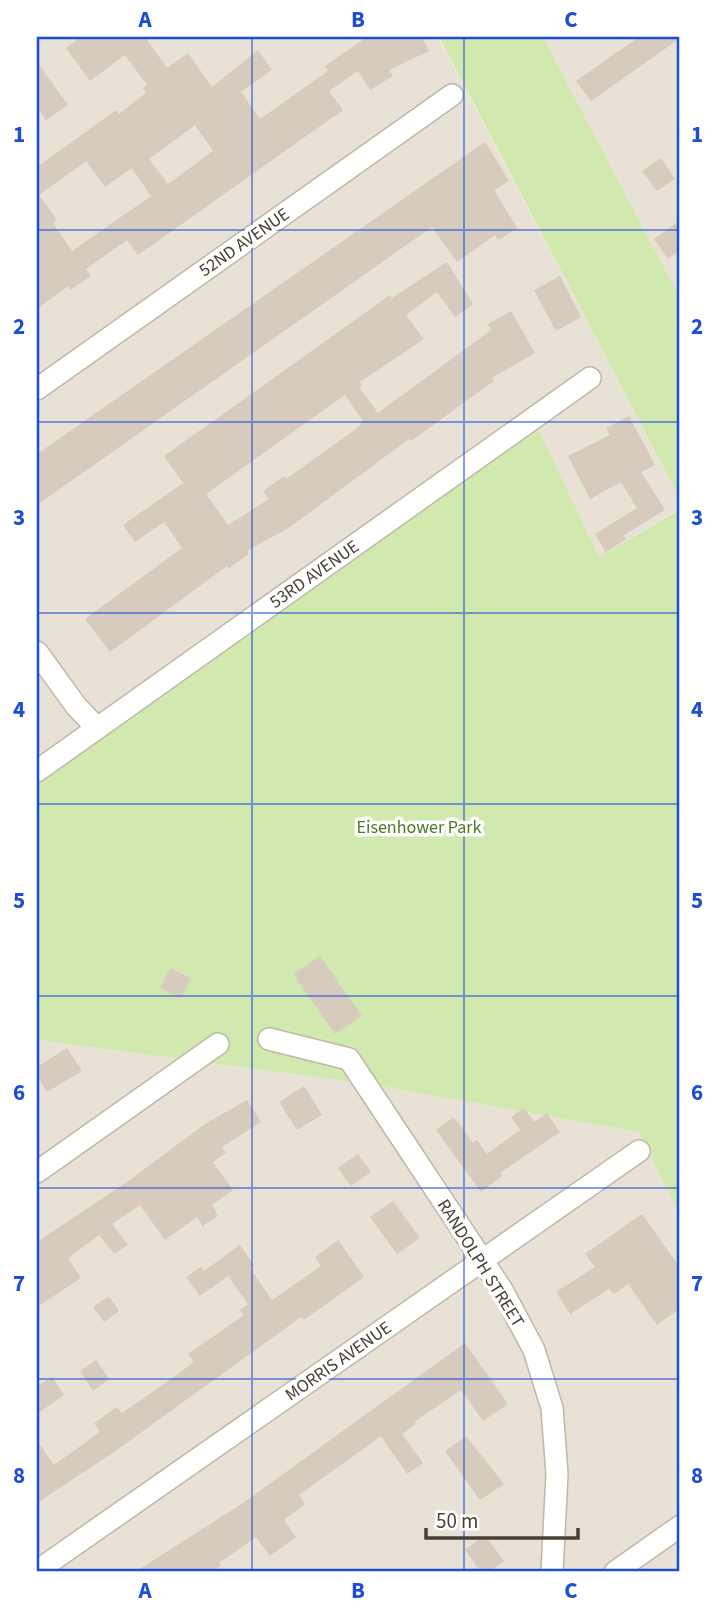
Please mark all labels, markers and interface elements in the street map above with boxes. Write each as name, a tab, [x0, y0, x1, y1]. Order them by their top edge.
text: A	[137, 3, 152, 36]
text: B	[351, 3, 365, 36]
text: C	[564, 3, 578, 36]
text: 1	[13, 118, 25, 151]
text: 1	[691, 118, 703, 151]
street label: 52ND AVENUE	[194, 202, 295, 283]
text: 2	[13, 310, 25, 343]
text: 2	[691, 310, 703, 343]
text: 3	[13, 501, 25, 534]
text: 3	[691, 501, 703, 534]
street label: 53RD AVENUE	[265, 534, 364, 614]
text: 4	[13, 693, 25, 726]
text: 4	[691, 693, 703, 726]
park label: Eisenhower Park	[356, 815, 482, 840]
text: 5	[13, 884, 25, 917]
text: 5	[691, 884, 703, 917]
text: 6	[13, 1076, 25, 1109]
text: 6	[691, 1076, 703, 1109]
street label: RANDOLPH STREET	[431, 1194, 530, 1332]
text: 7	[13, 1267, 25, 1300]
text: 7	[691, 1267, 703, 1300]
street label: MORRIS AVENUE	[280, 1315, 396, 1407]
text: 8	[13, 1459, 25, 1492]
text: 8	[691, 1459, 703, 1492]
scale bar	[426, 1497, 578, 1541]
text: 50 m	[436, 1506, 478, 1536]
text: A	[137, 1574, 152, 1607]
text: B	[351, 1574, 365, 1607]
text: C	[564, 1574, 578, 1607]

